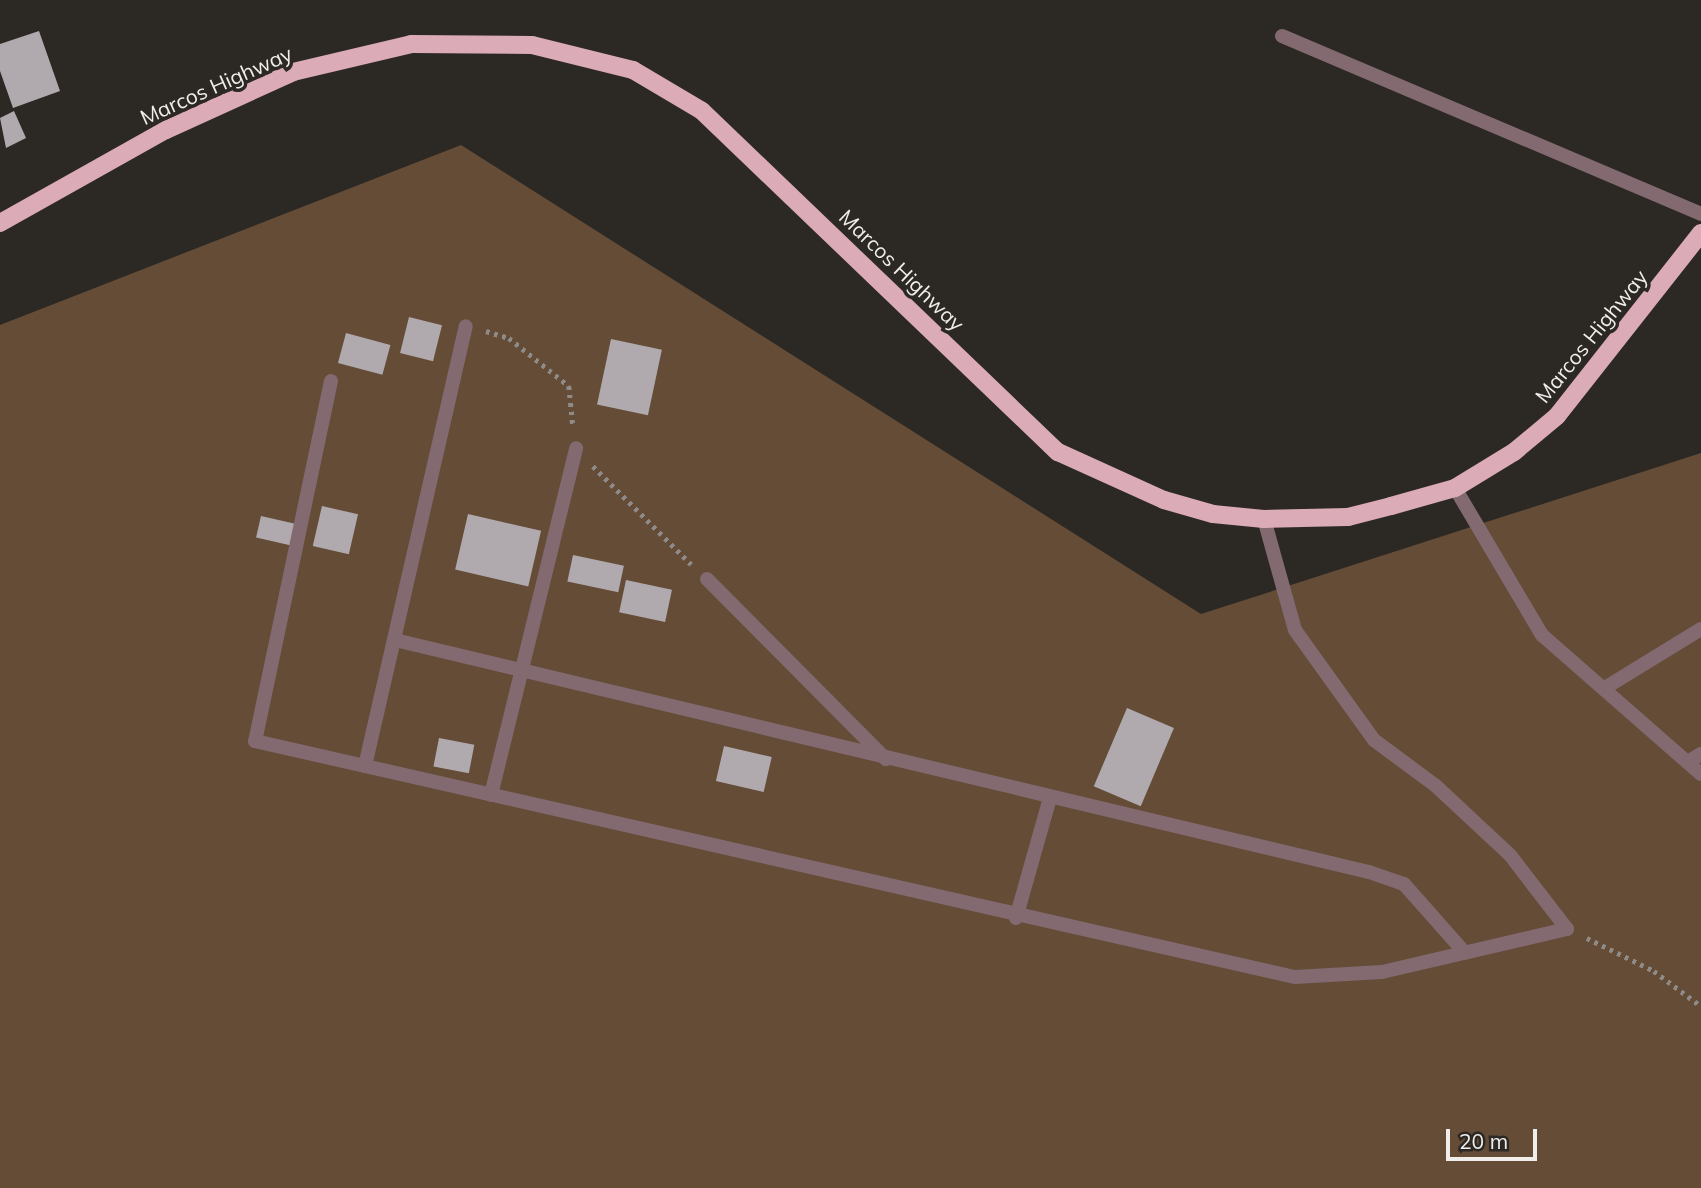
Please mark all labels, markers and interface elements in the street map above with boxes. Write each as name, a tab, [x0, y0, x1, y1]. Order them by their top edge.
street label: Marcos Highway	[136, 40, 296, 130]
street label: Marcos Highway	[834, 204, 970, 336]
street label: Marcos Highway	[1530, 264, 1652, 408]
scale bar	[1449, 1114, 1540, 1158]
text: 20 m	[1459, 1128, 1508, 1154]

